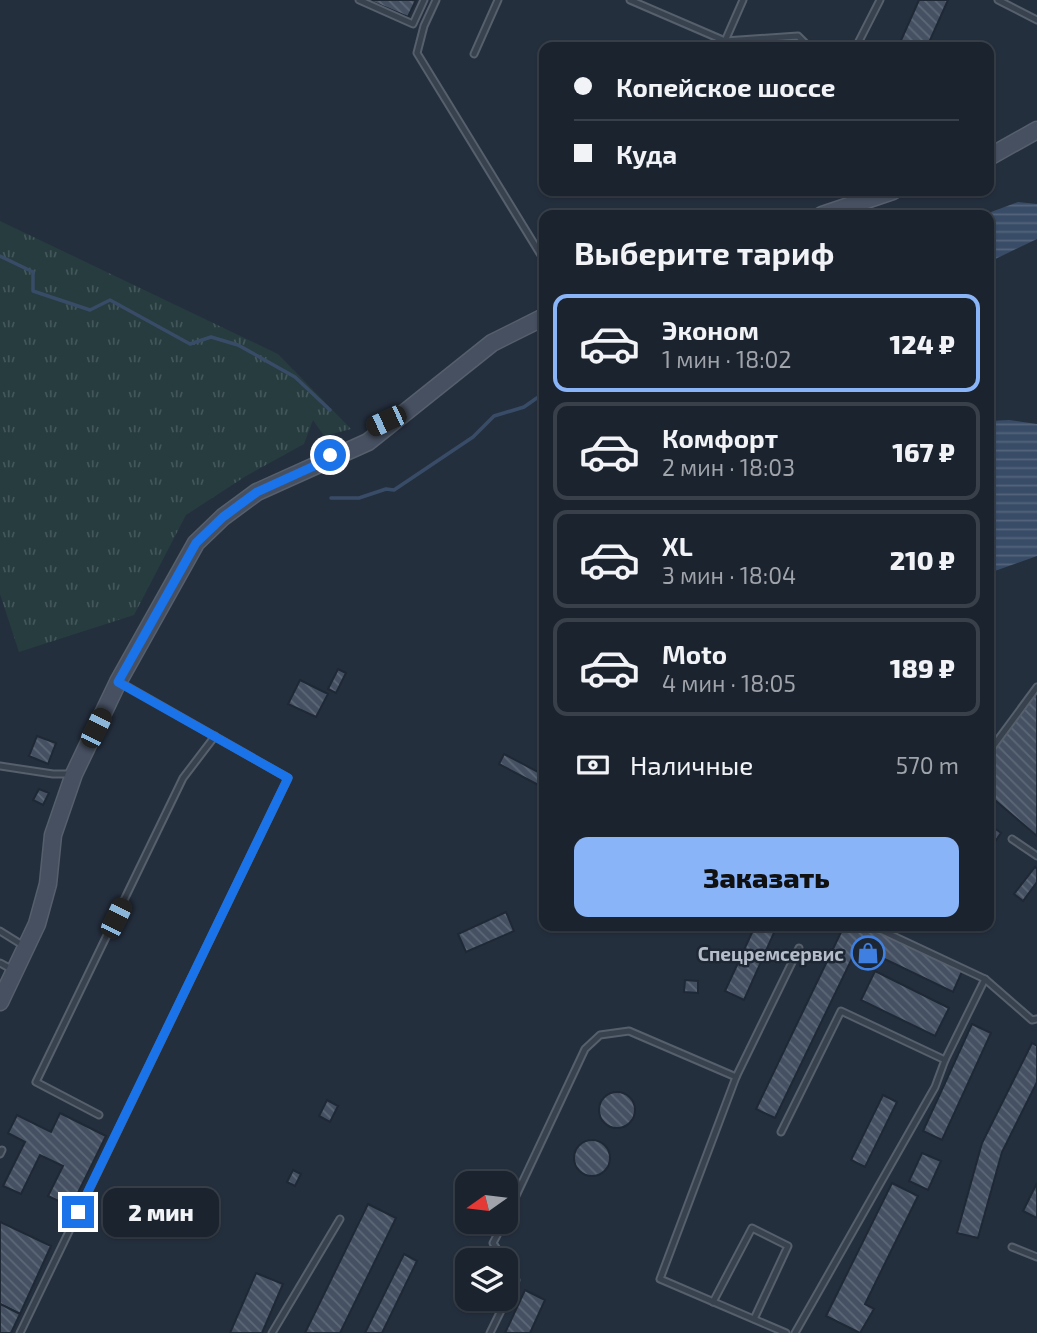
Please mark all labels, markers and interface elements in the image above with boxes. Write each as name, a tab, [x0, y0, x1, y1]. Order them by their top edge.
text: Копейское шоссе	[616, 71, 835, 102]
text: Куда	[616, 138, 677, 169]
text: Выберите тариф	[574, 233, 834, 271]
icon: car	[578, 312, 641, 375]
text: Эконом	[662, 314, 759, 345]
text: 124 ₽	[890, 328, 955, 359]
text: 1 мин · 18:02	[662, 345, 791, 373]
car	[363, 403, 410, 439]
icon: car	[578, 420, 641, 483]
text: Комфорт	[662, 422, 778, 453]
text: 167 ₽	[892, 436, 955, 467]
route start	[314, 439, 346, 471]
text: 2 мин · 18:03	[662, 453, 795, 481]
icon: car	[578, 528, 641, 591]
text: XL	[662, 530, 693, 561]
text: 210 ₽	[890, 544, 955, 575]
text: 3 мин · 18:04	[662, 561, 796, 589]
icon: car	[578, 636, 641, 699]
text: Moto	[662, 638, 727, 669]
text: 189 ₽	[890, 652, 955, 683]
text: 4 мин · 18:05	[662, 669, 796, 697]
car	[78, 705, 115, 751]
icon: cash	[574, 746, 612, 784]
text: Наличные	[630, 749, 753, 780]
text: 570 m	[896, 751, 959, 779]
button: Заказать	[574, 837, 959, 917]
car	[98, 895, 135, 941]
shop icon: Спецремсервис	[849, 934, 887, 972]
place label: Спецремсервис	[698, 942, 844, 965]
north arrow	[455, 1171, 518, 1234]
map controls	[455, 1171, 518, 1311]
callout: 2 мин	[102, 1188, 218, 1236]
route end	[62, 1196, 94, 1228]
text: 2 мин	[128, 1198, 194, 1226]
button: layers	[455, 1248, 518, 1311]

